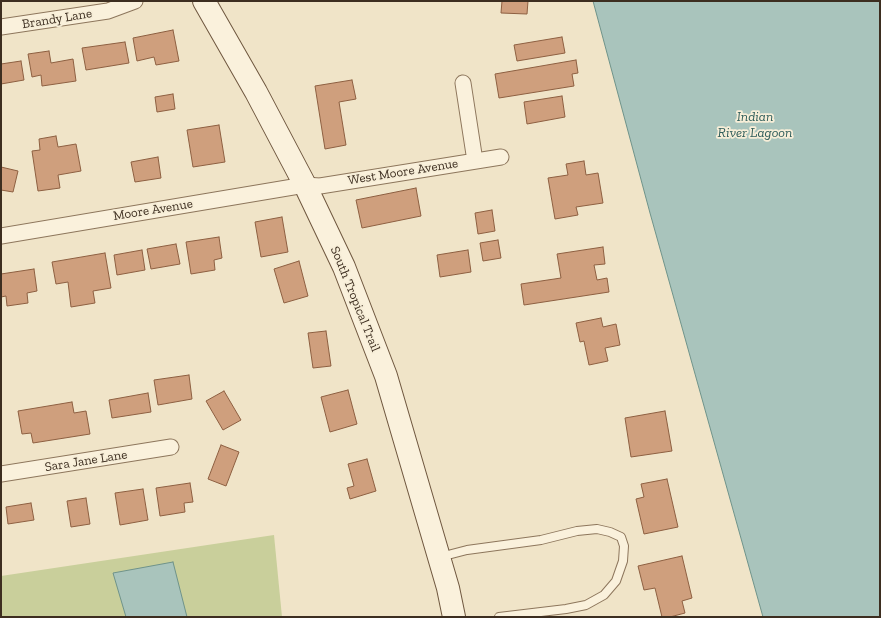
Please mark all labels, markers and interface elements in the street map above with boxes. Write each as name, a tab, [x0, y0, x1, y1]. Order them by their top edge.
street label: Brandy Lane	[21, 6, 93, 32]
water label: Indian River Lagoon	[718, 109, 792, 142]
street label: West Moore Avenue	[347, 156, 459, 188]
street label: Moore Avenue	[112, 196, 194, 224]
street label: South Tropical Trail	[327, 244, 383, 354]
street label: Sara Jane Lane	[44, 447, 128, 475]

